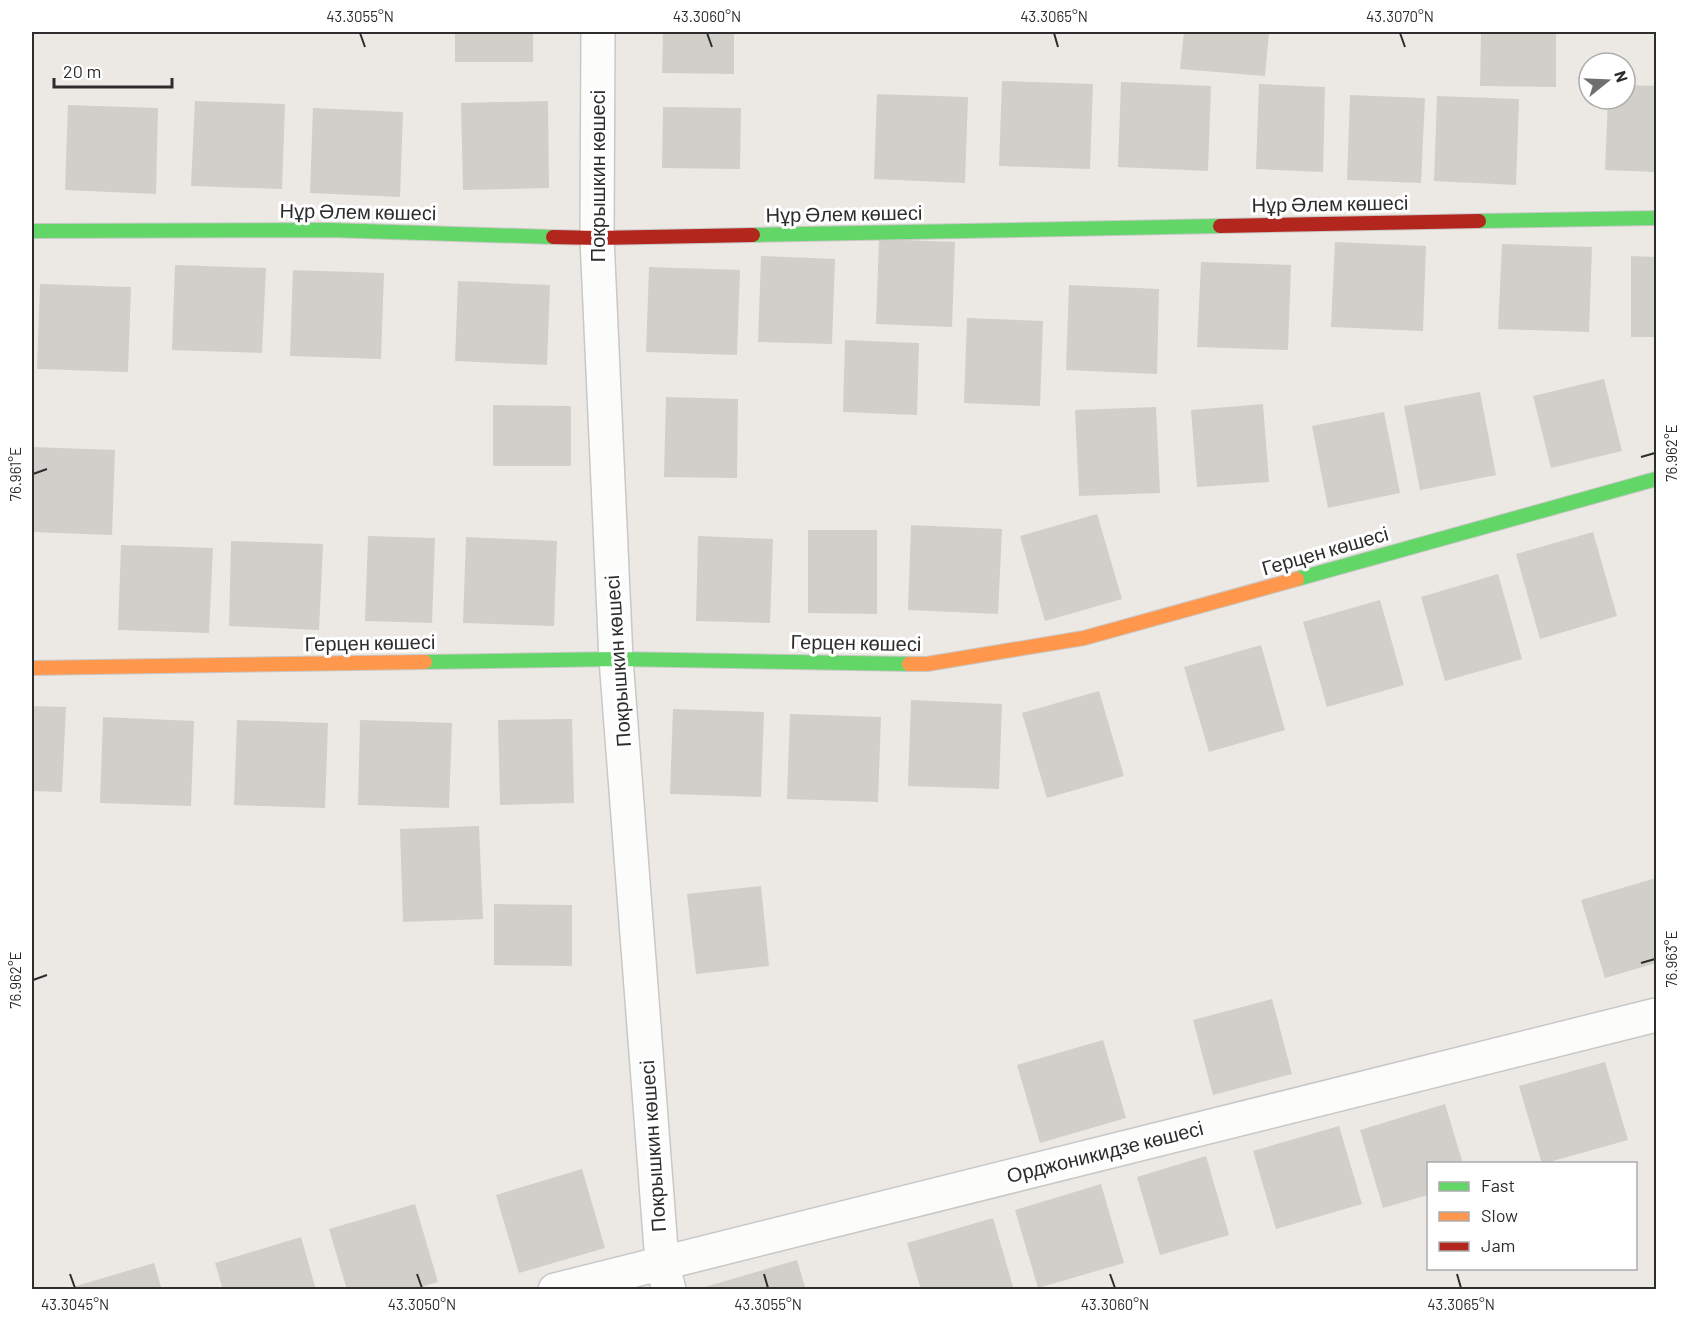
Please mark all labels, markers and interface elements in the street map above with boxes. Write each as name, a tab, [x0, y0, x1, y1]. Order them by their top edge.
text: 43.3055°N	[326, 7, 394, 25]
text: 43.3060°N	[673, 7, 741, 25]
text: 43.3065°N	[1020, 7, 1088, 25]
text: 43.3070°N	[1366, 7, 1434, 25]
scale bar	[54, 51, 172, 89]
north arrow	[1577, 51, 1637, 111]
text: 20 m	[63, 60, 101, 82]
text: N	[1611, 68, 1632, 84]
street label: Покрышкин көшесі	[585, 90, 609, 262]
street label: Нұр Әлем көшесі	[1251, 190, 1409, 216]
street label: Нұр Әлем көшесі	[279, 198, 437, 224]
street label: Нұр Әлем көшесі	[765, 200, 923, 226]
text: 76.962°E	[1662, 424, 1680, 482]
text: 76.961°E	[6, 447, 24, 501]
street label: Герцен көшесі	[1259, 521, 1391, 580]
street label: Покрышкин көшесі	[599, 574, 635, 748]
street label: Герцен көшесі	[304, 629, 435, 655]
street label: Герцен көшесі	[791, 629, 922, 655]
text: 76.963°E	[1662, 930, 1680, 988]
text: 76.962°E	[6, 951, 24, 1009]
street label: Покрышкин көшесі	[634, 1059, 670, 1233]
street label: Орджоникидзе көшесі	[1004, 1115, 1206, 1187]
legend	[1427, 1162, 1637, 1270]
text: Fast	[1481, 1174, 1515, 1196]
text: Slow	[1481, 1204, 1518, 1226]
text: Jam	[1481, 1234, 1515, 1256]
text: 43.3045°N	[41, 1295, 109, 1313]
text: 43.3050°N	[388, 1295, 456, 1313]
text: 43.3055°N	[734, 1295, 802, 1313]
text: 43.3060°N	[1081, 1295, 1149, 1313]
text: 43.3065°N	[1427, 1295, 1495, 1313]

